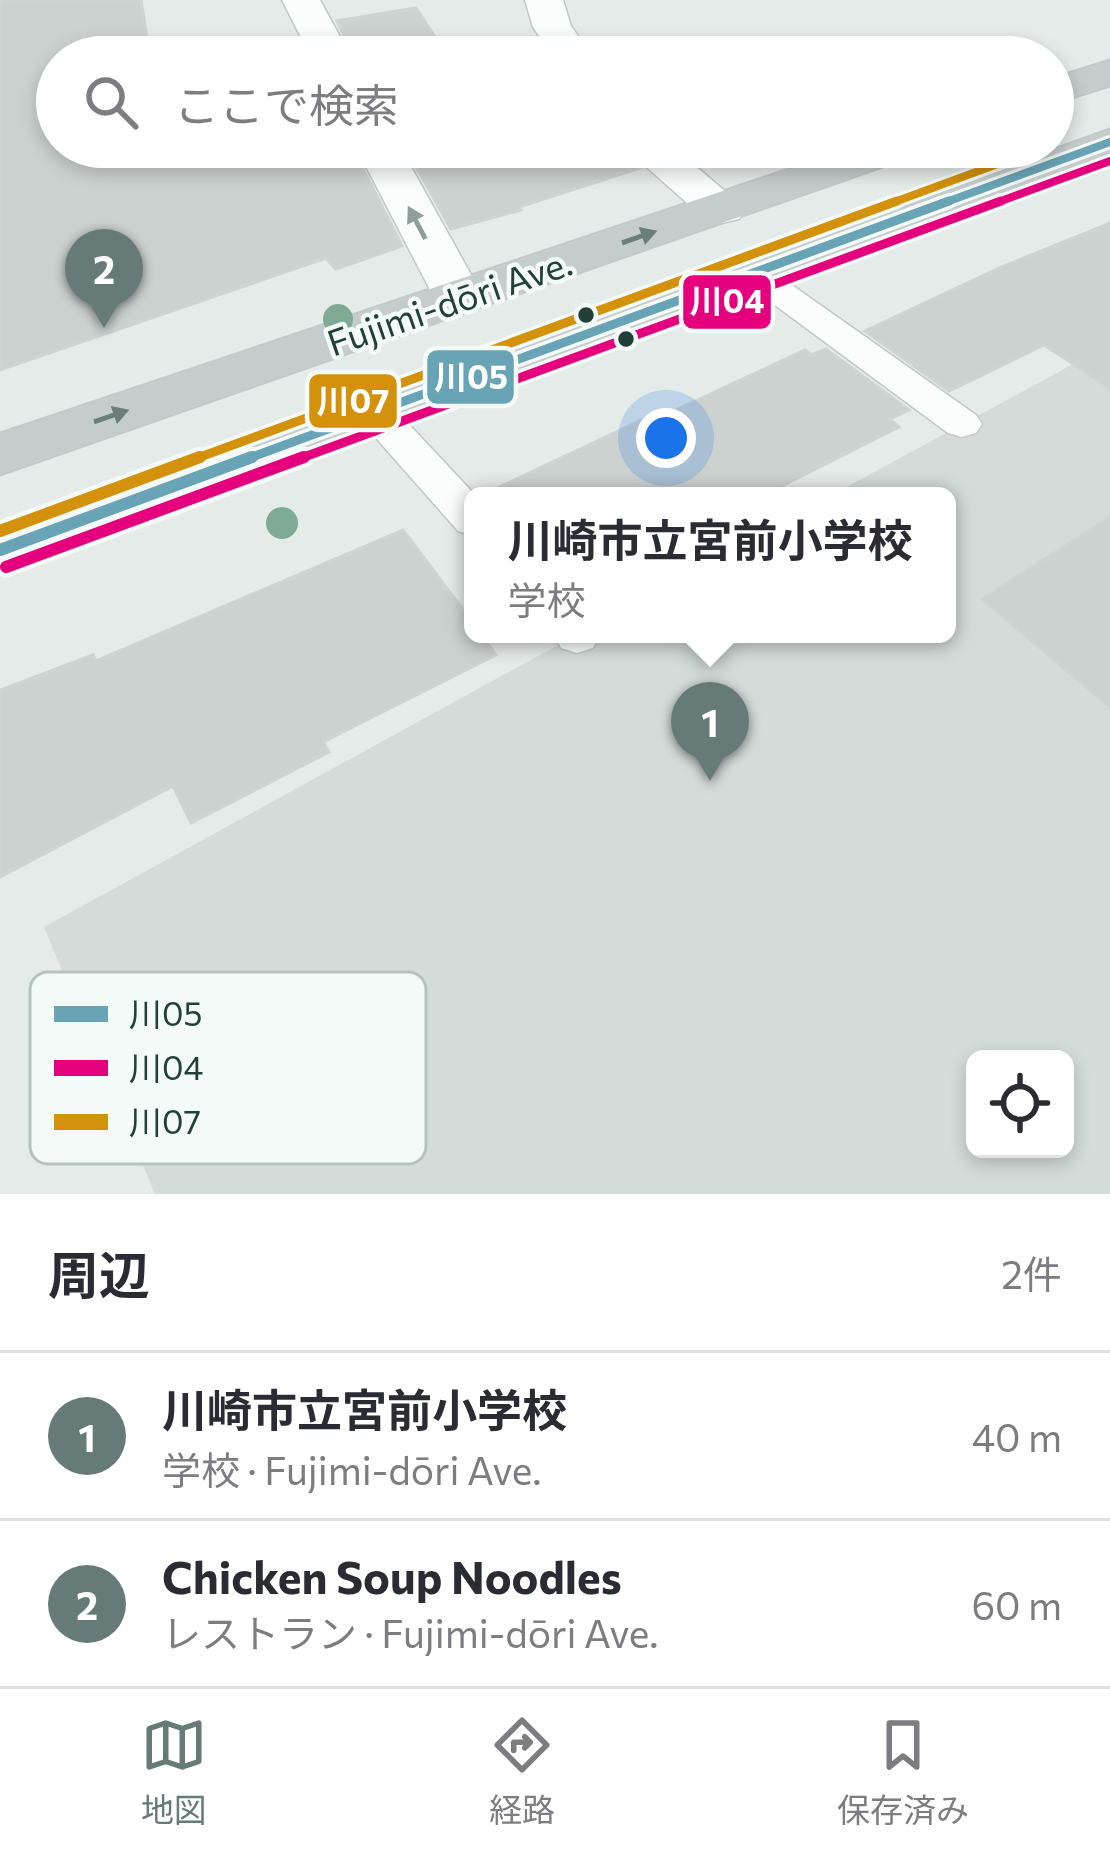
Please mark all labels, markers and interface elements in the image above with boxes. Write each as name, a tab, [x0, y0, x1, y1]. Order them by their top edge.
search box	[36, 36, 1074, 168]
icon: search	[78, 69, 144, 135]
text: ここで検索	[174, 76, 399, 131]
one-way arrow	[408, 206, 428, 240]
one-way arrow	[621, 227, 658, 246]
pin: 2	[65, 229, 143, 328]
street label: Fujimi-dōri Ave.	[321, 239, 577, 363]
line badge: 川04	[681, 273, 773, 331]
text: 川04	[689, 279, 765, 320]
unlabelled marker	[575, 304, 597, 326]
unlabelled marker	[615, 328, 637, 350]
line badge: 川05	[425, 348, 516, 406]
text: 川05	[434, 355, 508, 396]
line badge: 川07	[307, 372, 399, 430]
text: 川07	[317, 379, 389, 420]
one-way arrow	[93, 406, 129, 424]
your location	[636, 408, 696, 468]
popup	[464, 487, 956, 643]
text: 川崎市立宮前小学校	[507, 511, 913, 566]
text: 学校	[507, 575, 586, 623]
pin: 1	[671, 682, 749, 781]
legend	[30, 972, 426, 1164]
text: 川05	[129, 992, 203, 1033]
text: 川04	[129, 1046, 203, 1087]
map controls	[966, 1050, 1074, 1158]
button: locate	[966, 1050, 1074, 1158]
text: 川07	[129, 1100, 201, 1141]
text: 周辺	[48, 1242, 150, 1305]
text: 2件	[1001, 1249, 1062, 1297]
text: 川崎市立宮前小学校	[162, 1381, 567, 1436]
text: 1	[78, 1412, 96, 1460]
text: 40 m	[972, 1412, 1062, 1460]
text: 学校 · Fujimi-dōri Ave.	[162, 1445, 541, 1493]
text: Chicken Soup Noodles	[162, 1548, 622, 1603]
text: 2	[76, 1580, 98, 1628]
text: 60 m	[971, 1580, 1062, 1628]
text: レストラン · Fujimi-dōri Ave.	[162, 1608, 658, 1656]
tab: 地図	[141, 1712, 207, 1832]
tab: 経路	[489, 1712, 555, 1832]
tab: 保存済み	[837, 1712, 969, 1832]

